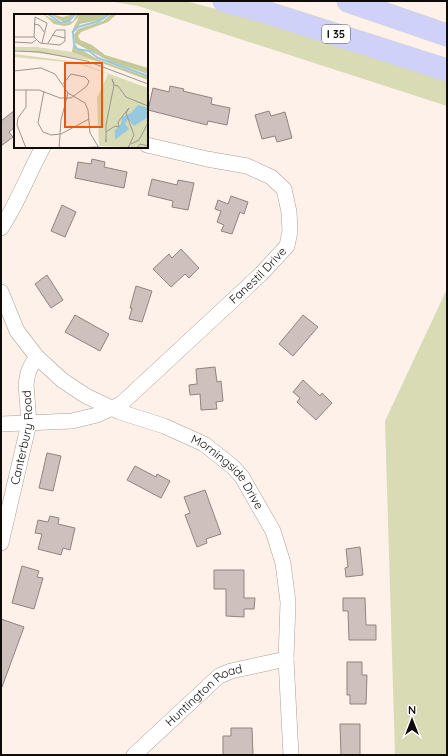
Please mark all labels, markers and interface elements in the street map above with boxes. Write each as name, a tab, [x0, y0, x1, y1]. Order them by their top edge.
inset map	[14, 14, 148, 148]
road number: I 35	[322, 25, 350, 43]
street label: Fanestil Drive	[226, 243, 290, 307]
street label: Canterbury Road	[7, 390, 36, 486]
street label: Morningside Drive	[189, 431, 267, 512]
street label: Huntington Road	[162, 661, 244, 729]
north arrow	[392, 700, 432, 740]
text: N	[408, 703, 416, 717]

